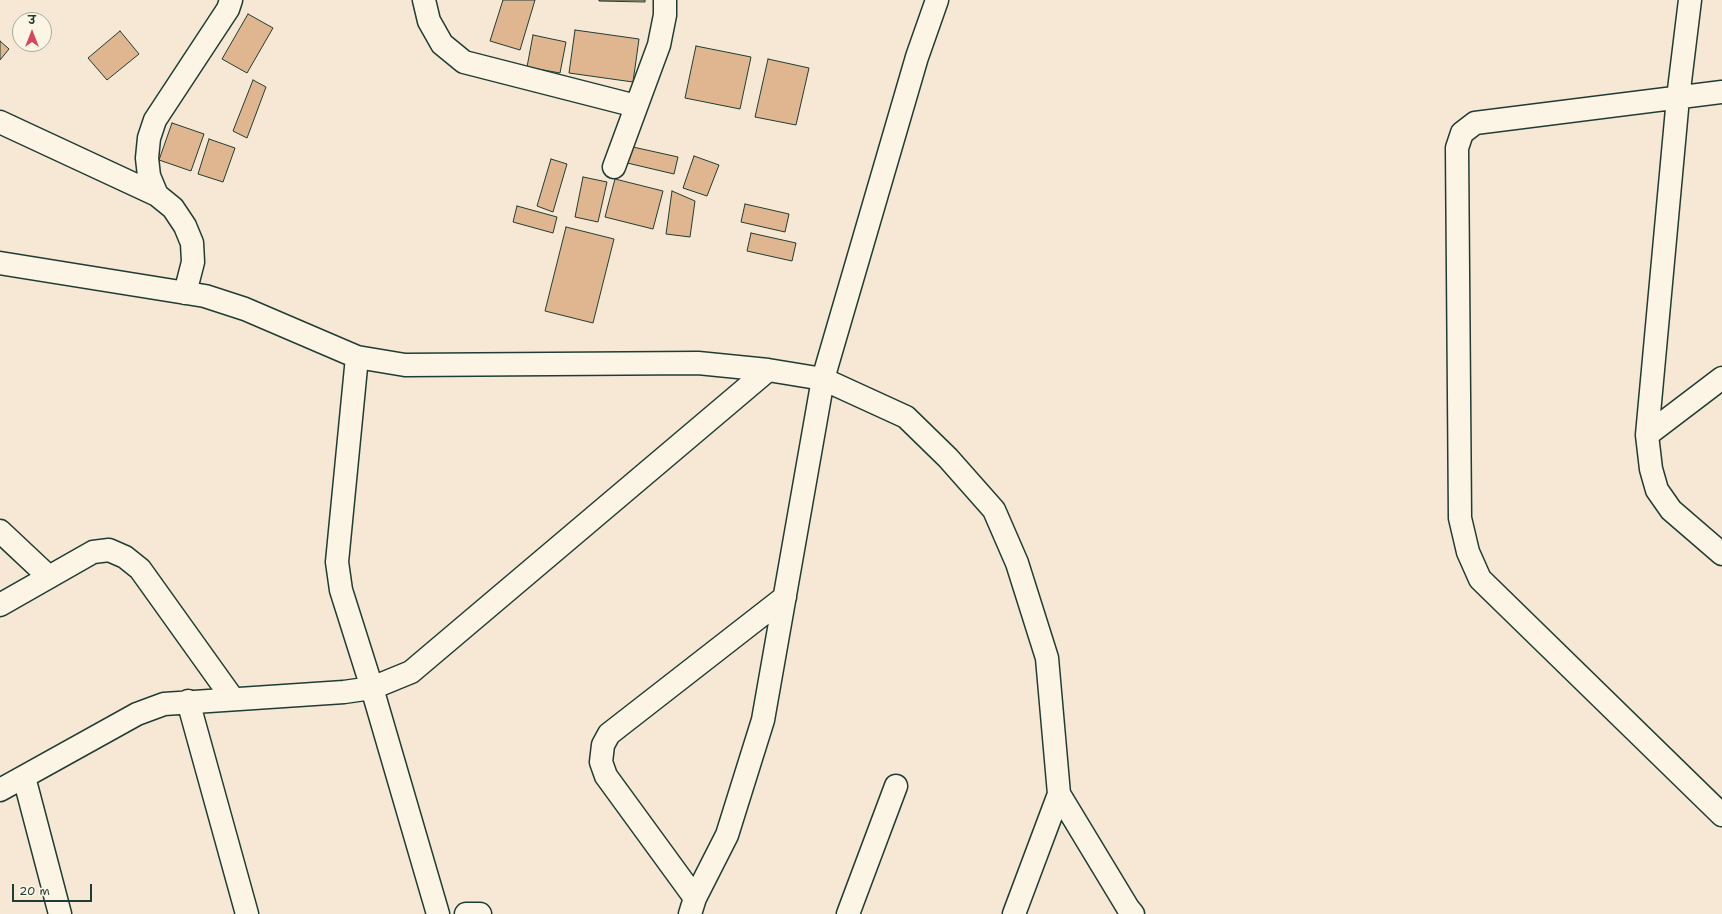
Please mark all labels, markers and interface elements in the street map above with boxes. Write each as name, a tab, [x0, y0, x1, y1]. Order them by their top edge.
north arrow	[12, 12, 52, 52]
text: उ	[28, 13, 36, 28]
scale bar	[14, 876, 94, 902]
text: 20 m	[19, 883, 50, 899]

